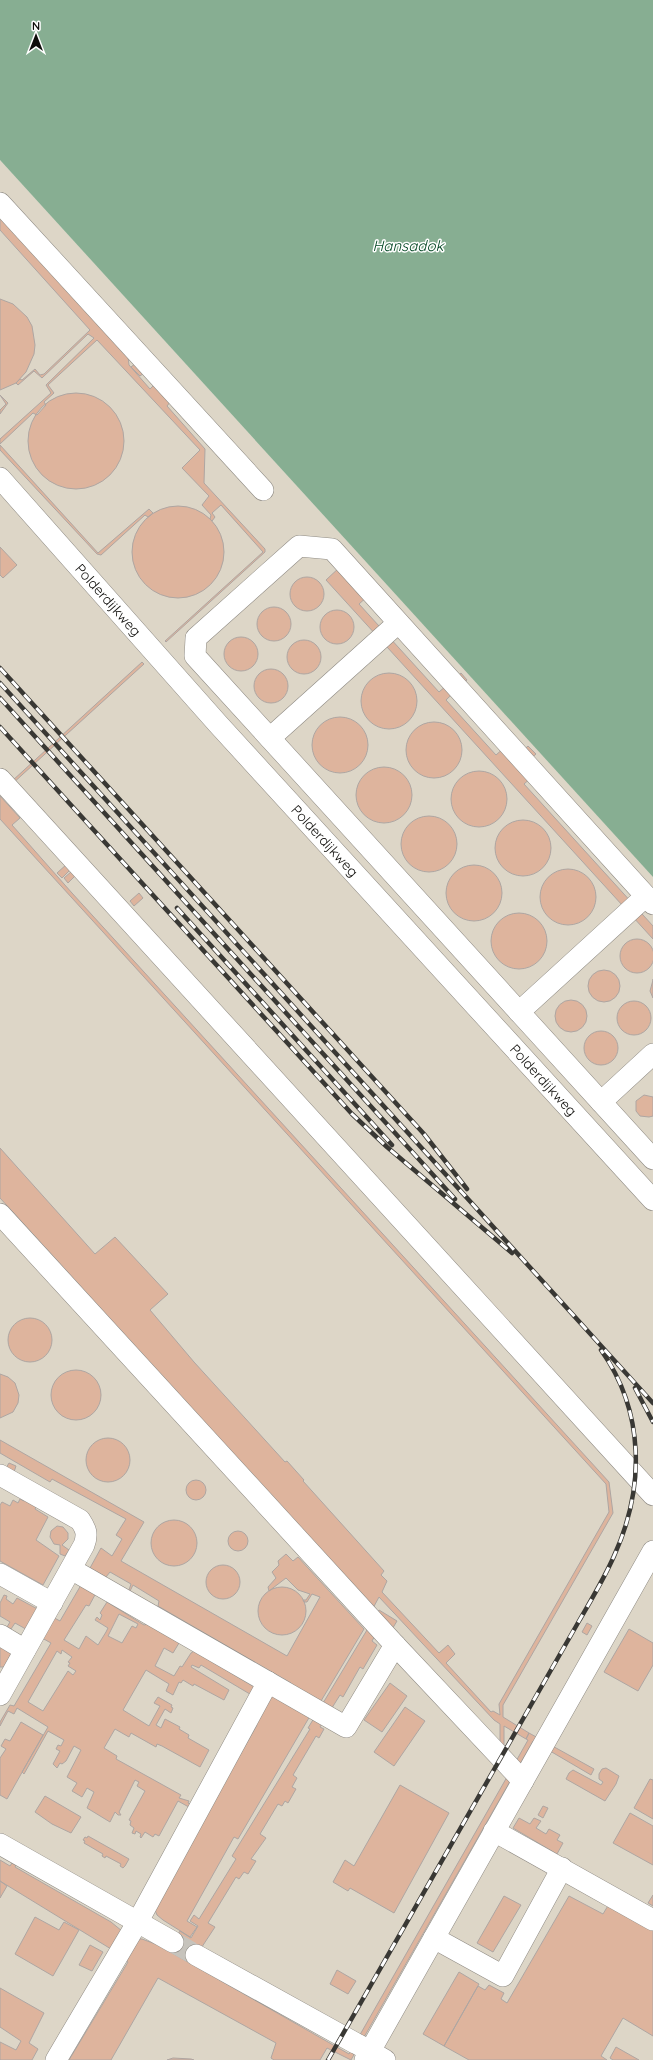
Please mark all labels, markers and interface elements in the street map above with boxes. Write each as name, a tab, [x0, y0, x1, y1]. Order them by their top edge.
north arrow	[16, 16, 56, 56]
text: N	[32, 19, 40, 33]
water label: Hansadok	[373, 236, 445, 255]
street label: Polderdijkweg	[71, 560, 145, 640]
street label: Polderdijkweg	[287, 801, 362, 881]
street label: Polderdijkweg	[506, 1040, 581, 1120]

